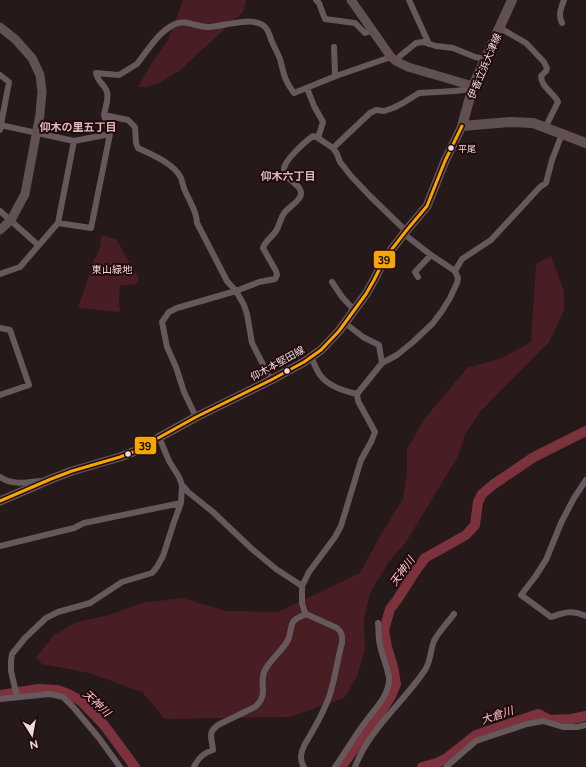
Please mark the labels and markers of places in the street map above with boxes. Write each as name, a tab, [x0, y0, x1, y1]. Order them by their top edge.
marker: 平尾	[446, 143, 456, 153]
place label: 平尾	[458, 144, 476, 154]
unlabelled marker	[282, 366, 292, 376]
unlabelled marker	[123, 449, 133, 459]

